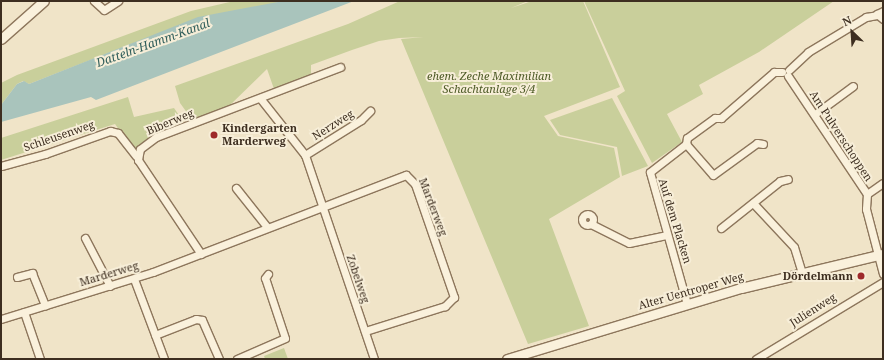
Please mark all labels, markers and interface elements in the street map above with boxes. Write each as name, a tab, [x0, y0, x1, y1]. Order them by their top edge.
north arrow	[832, 12, 872, 52]
text: N	[840, 12, 854, 29]
water label: Datteln-Hamm-Kanal	[94, 16, 212, 70]
park label: ehem. Zeche Maximilian Schachtanlage 3/4	[427, 70, 551, 96]
street label: Am Pulverschoppen	[807, 88, 875, 184]
street label: Biberweg	[144, 106, 196, 138]
street label: Nerzweg	[310, 107, 356, 143]
street label: Schleusenweg	[22, 118, 96, 154]
place label: Kindergarten Marderweg	[222, 122, 297, 148]
marker: Kindergarten Marderweg	[209, 130, 219, 140]
street label: Marderweg	[416, 176, 450, 238]
street label: Auf dem Placken	[656, 177, 694, 265]
street label: Zobelweg	[344, 253, 372, 305]
street label: Marderweg	[78, 259, 140, 289]
place label: Dördelmann	[783, 269, 853, 283]
street label: Alter Uentroper Weg	[637, 270, 745, 312]
marker: Dördelmann	[856, 271, 866, 281]
street label: Julienweg	[787, 291, 839, 329]

